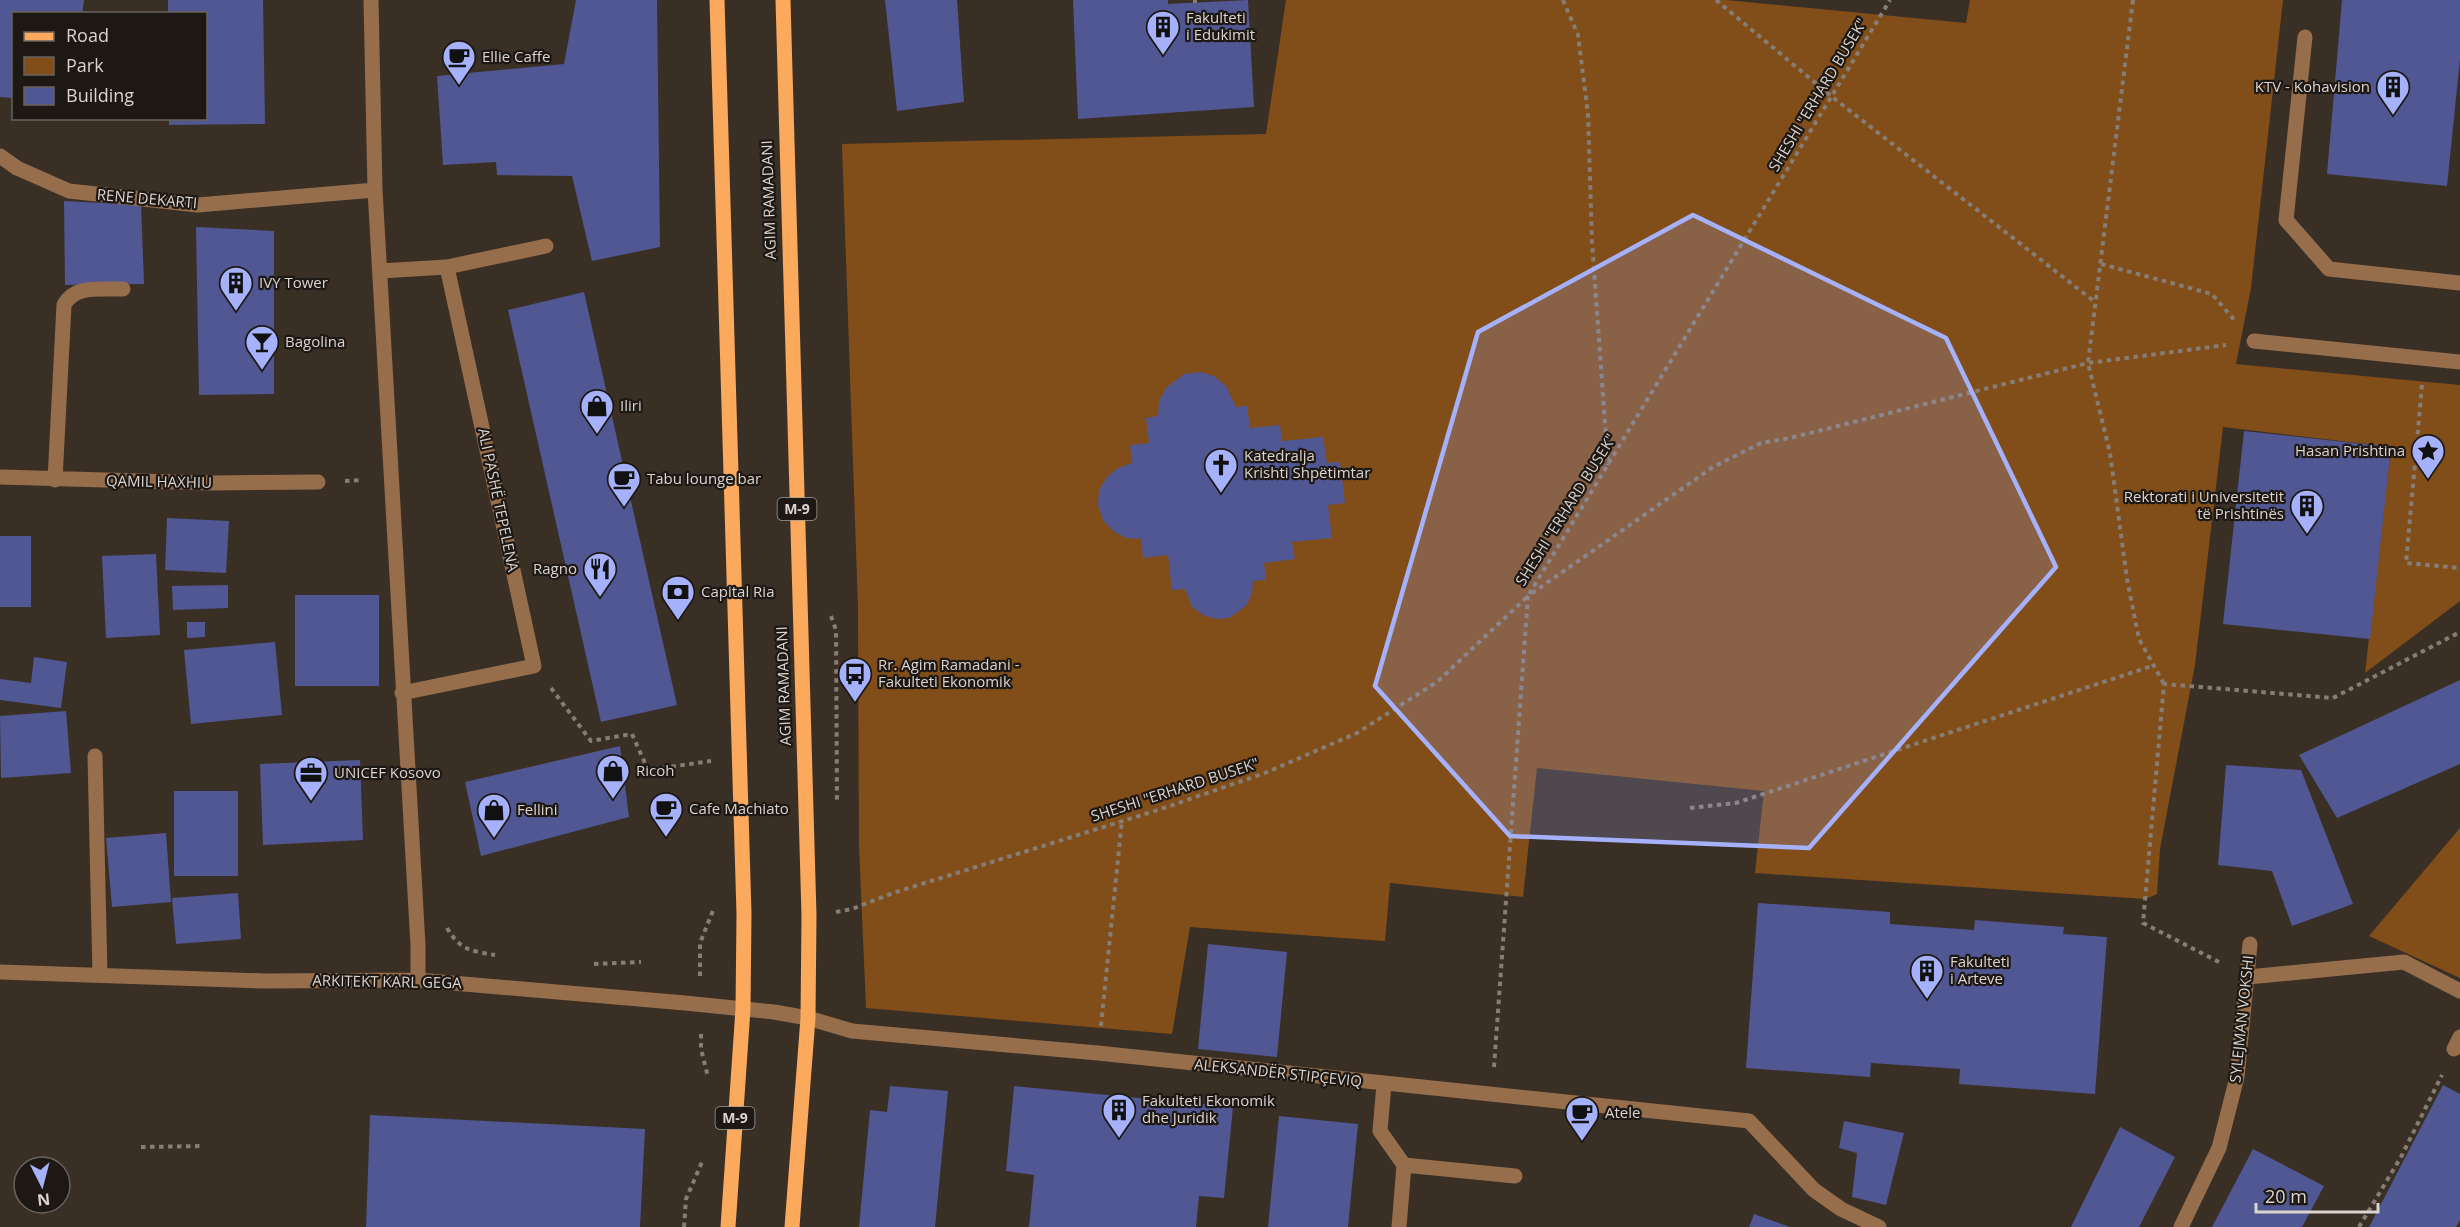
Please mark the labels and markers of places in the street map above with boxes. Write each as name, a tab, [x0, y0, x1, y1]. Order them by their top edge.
place label: Fakulteti i Edukimit	[1186, 7, 1255, 44]
building icon: Fakulteti i Edukimit	[1145, 9, 1181, 56]
cafe icon: Ellie Caffe	[441, 39, 477, 86]
place label: Ellie Caffe	[482, 46, 550, 66]
building icon: KTV - Kohavision	[2375, 69, 2411, 116]
place label: KTV - Kohavision	[2255, 76, 2370, 96]
building icon: IVY Tower	[218, 265, 254, 312]
place label: IVY Tower	[259, 272, 328, 292]
bar icon: Bagolina	[244, 324, 280, 371]
place label: Bagolina	[285, 331, 345, 351]
shop icon: Iliri	[579, 388, 615, 435]
place label: Iliri	[620, 395, 642, 415]
place icon: Hasan Prishtina	[2410, 433, 2446, 480]
place label: Hasan Prishtina	[2295, 440, 2405, 460]
place label: Katedralja Krishti Shpëtimtar	[1244, 445, 1370, 482]
church icon: Katedralja Krishti Shpëtimtar	[1203, 447, 1239, 494]
cafe icon: Tabu lounge bar	[606, 461, 642, 508]
place label: Tabu lounge bar	[647, 468, 761, 488]
place label: Rektorati i Universitetit të Prishtinës	[2124, 486, 2284, 523]
building icon: Rektorati i Universitetit të Prishtinës	[2289, 488, 2325, 535]
restaurant icon: Ragno	[582, 551, 618, 598]
place label: Ragno	[533, 558, 577, 578]
bank icon: Capital Ria	[660, 574, 696, 621]
place label: Capital Ria	[701, 581, 775, 601]
place label: Rr. Agim Ramadani - Fakulteti Ekonomik	[878, 654, 1020, 691]
bus stop icon: Rr. Agim Ramadani - Fakulteti Ekonomik	[837, 656, 873, 703]
shop icon: Ricoh	[595, 753, 631, 800]
office icon: UNICEF Kosovo	[293, 755, 329, 802]
place label: Ricoh	[636, 760, 674, 780]
place label: UNICEF Kosovo	[334, 762, 441, 782]
cafe icon: Cafe Machiato	[648, 791, 684, 838]
shop icon: Fellini	[476, 792, 512, 839]
place label: Cafe Machiato	[689, 798, 789, 818]
place label: Fellini	[517, 799, 558, 819]
place label: Fakulteti i Arteve	[1950, 951, 2010, 988]
building icon: Fakulteti i Arteve	[1909, 953, 1945, 1000]
place label: Fakulteti Ekonomik dhe Juridik	[1142, 1090, 1275, 1127]
building icon: Fakulteti Ekonomik dhe Juridik	[1101, 1092, 1137, 1139]
cafe icon: Atele	[1564, 1095, 1600, 1142]
place label: Atele	[1605, 1102, 1640, 1122]

